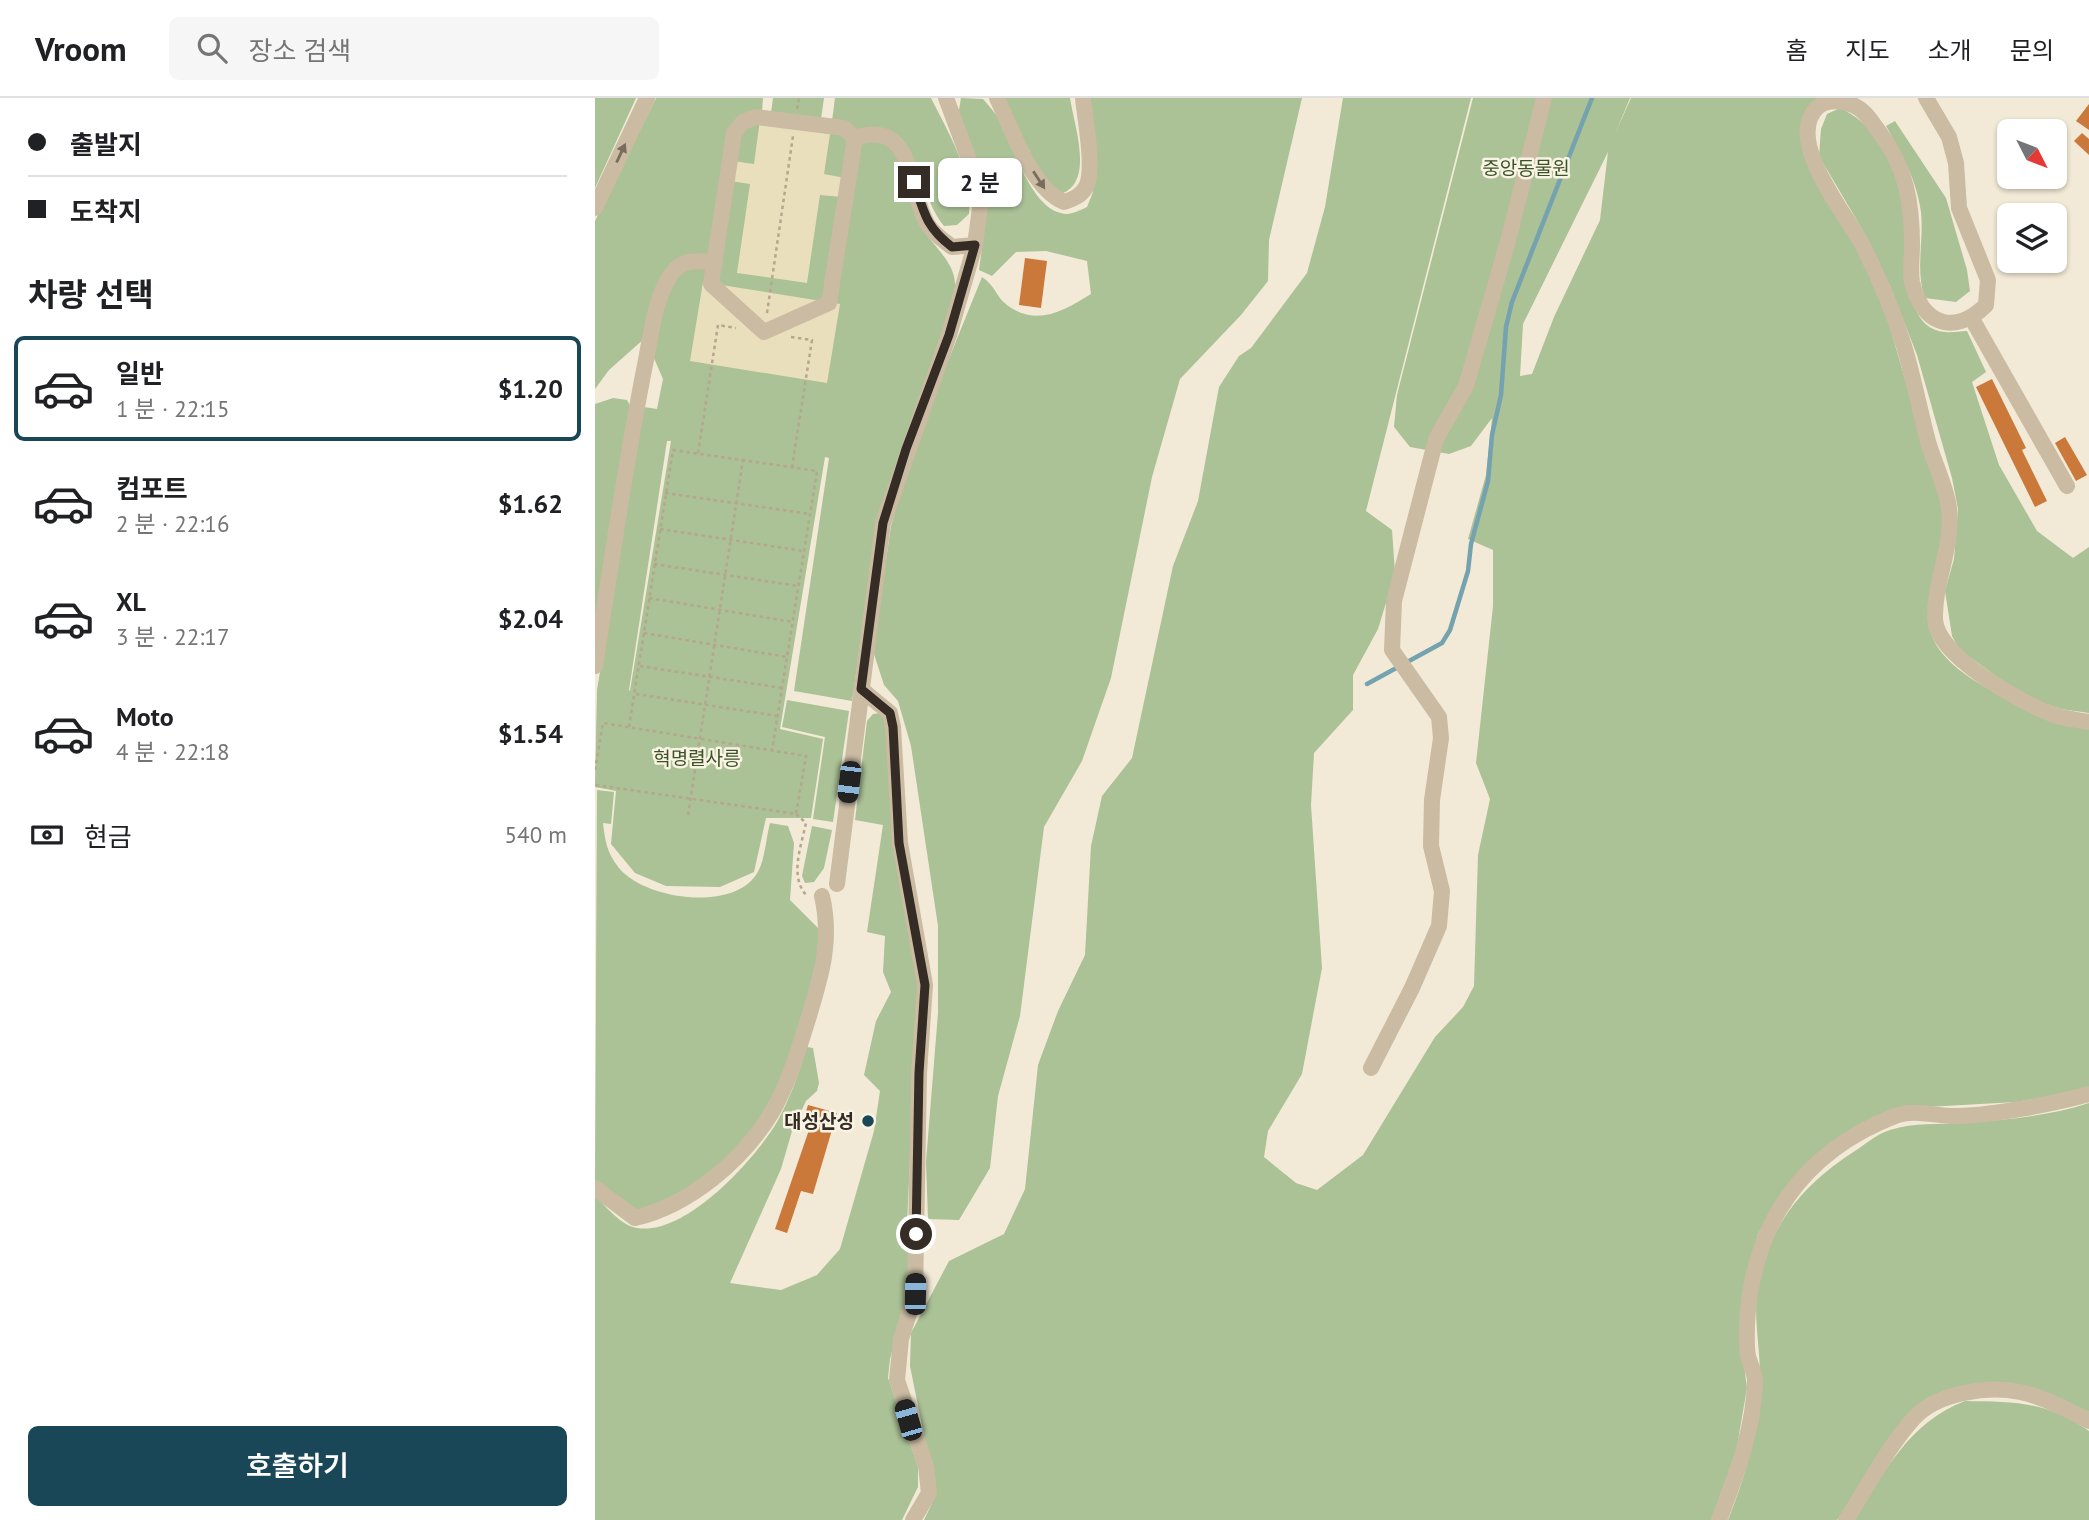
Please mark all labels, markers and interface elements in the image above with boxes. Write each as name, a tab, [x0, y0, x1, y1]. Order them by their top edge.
search box	[169, 17, 659, 80]
text: Vroom	[35, 27, 127, 70]
icon: search	[193, 29, 231, 67]
text: 장소 검색	[249, 34, 351, 67]
text: 홈	[1785, 35, 1807, 66]
text: 지도	[1845, 35, 1890, 66]
text: 소개	[1928, 35, 1972, 66]
text: 문의	[2010, 35, 2054, 66]
north arrow	[1997, 119, 2067, 189]
map controls	[1997, 119, 2067, 273]
text: 출발지	[70, 128, 142, 161]
one-way arrow	[615, 143, 627, 163]
park label: 중앙동물원	[1482, 156, 1570, 180]
callout: 2 분	[939, 158, 1023, 206]
route end	[898, 166, 930, 198]
text: 2 분	[960, 168, 1000, 197]
one-way arrow	[1033, 170, 1046, 190]
text: 도착지	[70, 195, 142, 228]
button: layers	[1997, 203, 2067, 273]
text: 차량 선택	[28, 273, 154, 315]
icon: car	[32, 357, 95, 420]
text: 일반	[116, 357, 164, 390]
text: $1.20	[498, 372, 563, 405]
text: 1 분 · 22:15	[116, 394, 229, 423]
icon: car	[32, 472, 95, 535]
text: 컴포트	[116, 472, 188, 505]
text: $1.62	[498, 487, 563, 520]
text: 2 분 · 22:16	[116, 509, 229, 538]
text: XL	[116, 585, 146, 618]
icon: car	[32, 587, 95, 650]
text: $2.04	[498, 602, 563, 635]
text: 3 분 · 22:17	[116, 622, 229, 651]
text: Moto	[116, 700, 174, 733]
icon: car	[32, 702, 95, 765]
text: $1.54	[498, 717, 563, 750]
text: 4 분 · 22:18	[116, 737, 229, 766]
park label: 혁명렬사릉	[653, 746, 741, 770]
car	[837, 760, 862, 804]
icon: cash	[28, 816, 66, 854]
text: 현금	[84, 820, 132, 853]
text: 540 m	[505, 820, 567, 849]
place label: 대성산성	[784, 1109, 854, 1133]
marker: 대성산성	[860, 1113, 876, 1129]
route start	[900, 1218, 932, 1250]
car	[905, 1273, 926, 1315]
car	[893, 1397, 924, 1443]
button: 호출하기	[28, 1426, 567, 1506]

